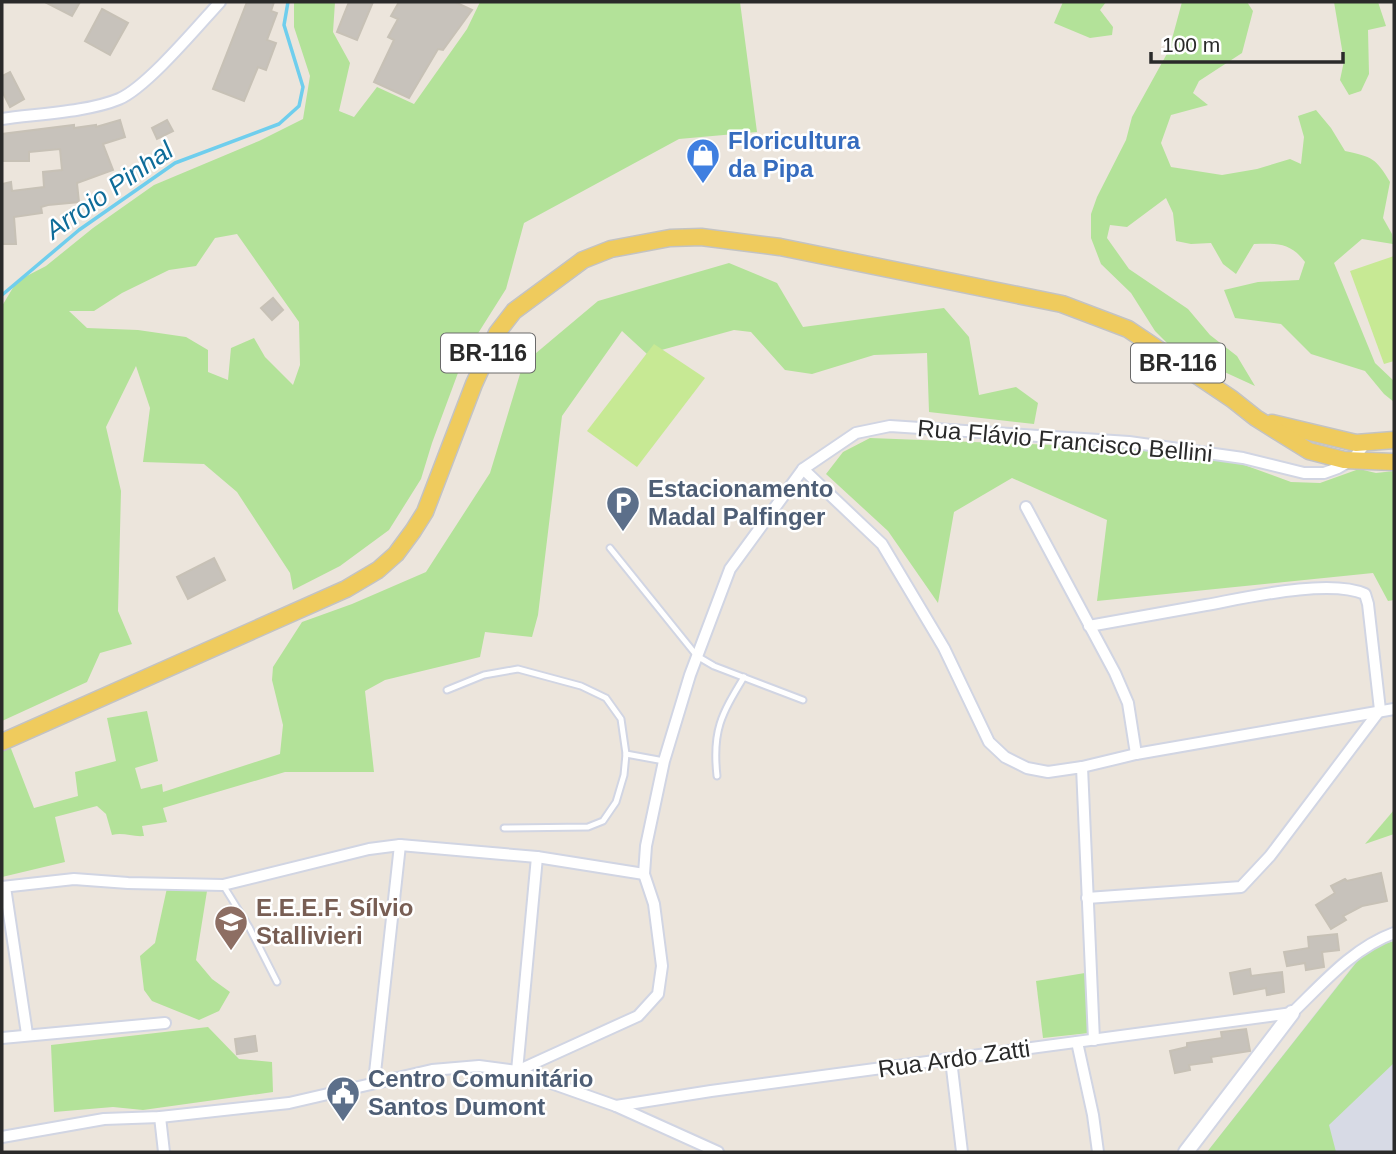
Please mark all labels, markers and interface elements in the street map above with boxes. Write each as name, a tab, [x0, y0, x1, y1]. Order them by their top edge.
scale bar	[1151, 21, 1344, 65]
text: 100 m	[1162, 33, 1220, 56]
place label: Floricultura da Pipa	[728, 127, 861, 182]
water label: Arroio Pinhal	[38, 134, 180, 246]
shop icon: Floricultura da Pipa	[684, 136, 722, 185]
road number: BR-116	[441, 334, 535, 372]
road number: BR-116	[1131, 344, 1225, 382]
street label: Rua Flávio Francisco Bellini	[916, 414, 1214, 467]
place label: Estacionamento Madal Palfinger	[648, 475, 833, 530]
parking icon: Estacionamento Madal Palfinger	[604, 484, 642, 533]
place label: E.E.E.F. Sílvio Stallivieri	[256, 894, 413, 949]
school or university icon: E.E.E.F. Sílvio Stallivieri	[212, 903, 250, 952]
street label: Rua Ardo Zatti	[876, 1034, 1032, 1083]
place label: Centro Comunitário Santos Dumont	[368, 1065, 593, 1120]
public building icon: Centro Comunitário Santos Dumont	[324, 1074, 362, 1123]

